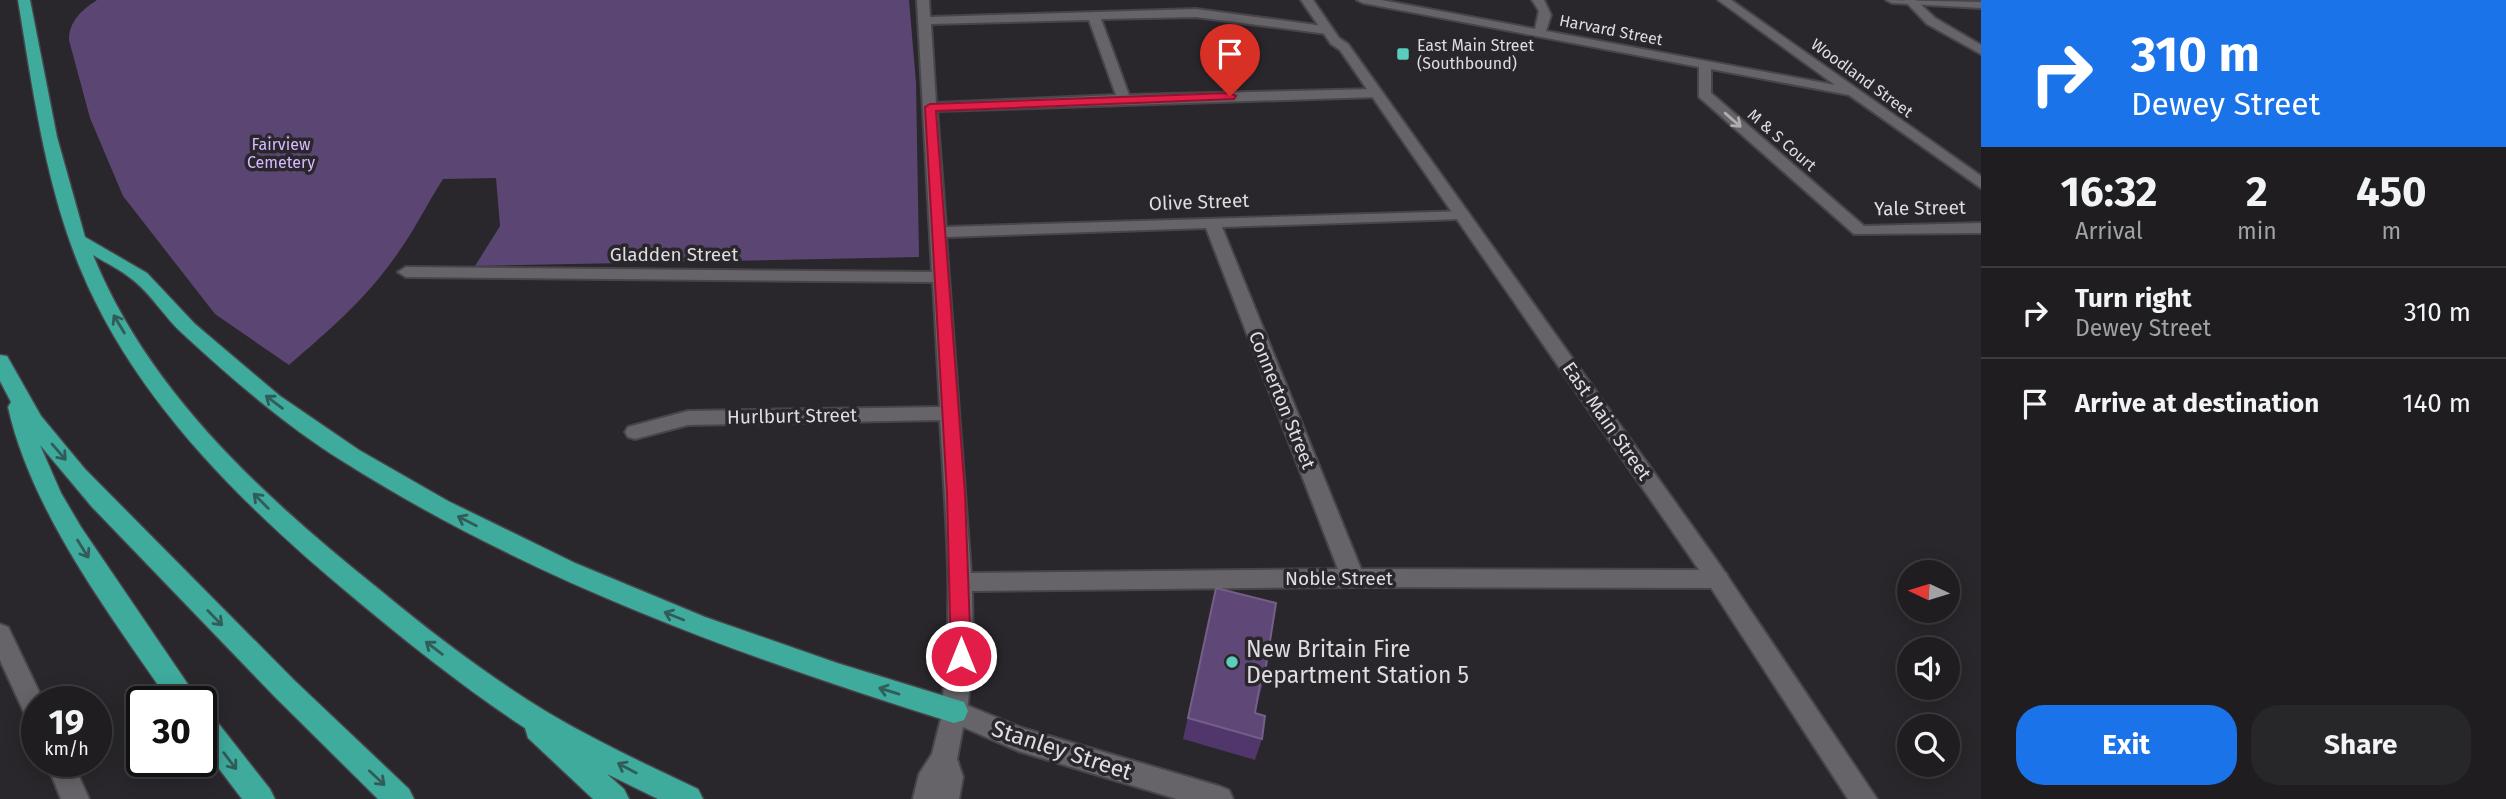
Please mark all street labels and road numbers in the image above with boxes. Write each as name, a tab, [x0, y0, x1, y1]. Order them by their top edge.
street label: Harvard Street	[1558, 11, 1665, 49]
street label: Woodland Street	[1807, 35, 1917, 121]
street label: M & S Court	[1744, 105, 1820, 175]
street label: Olive Street	[1148, 189, 1250, 215]
street label: Yale Street	[1874, 196, 1966, 220]
street label: Gladden Street	[610, 243, 738, 266]
street label: Connerton Street	[1244, 328, 1320, 472]
street label: East Main Street	[1558, 357, 1656, 485]
street label: Hurlburt Street	[727, 403, 857, 429]
street label: Noble Street	[1285, 567, 1393, 590]
street label: Stanley Street	[988, 714, 1136, 786]

